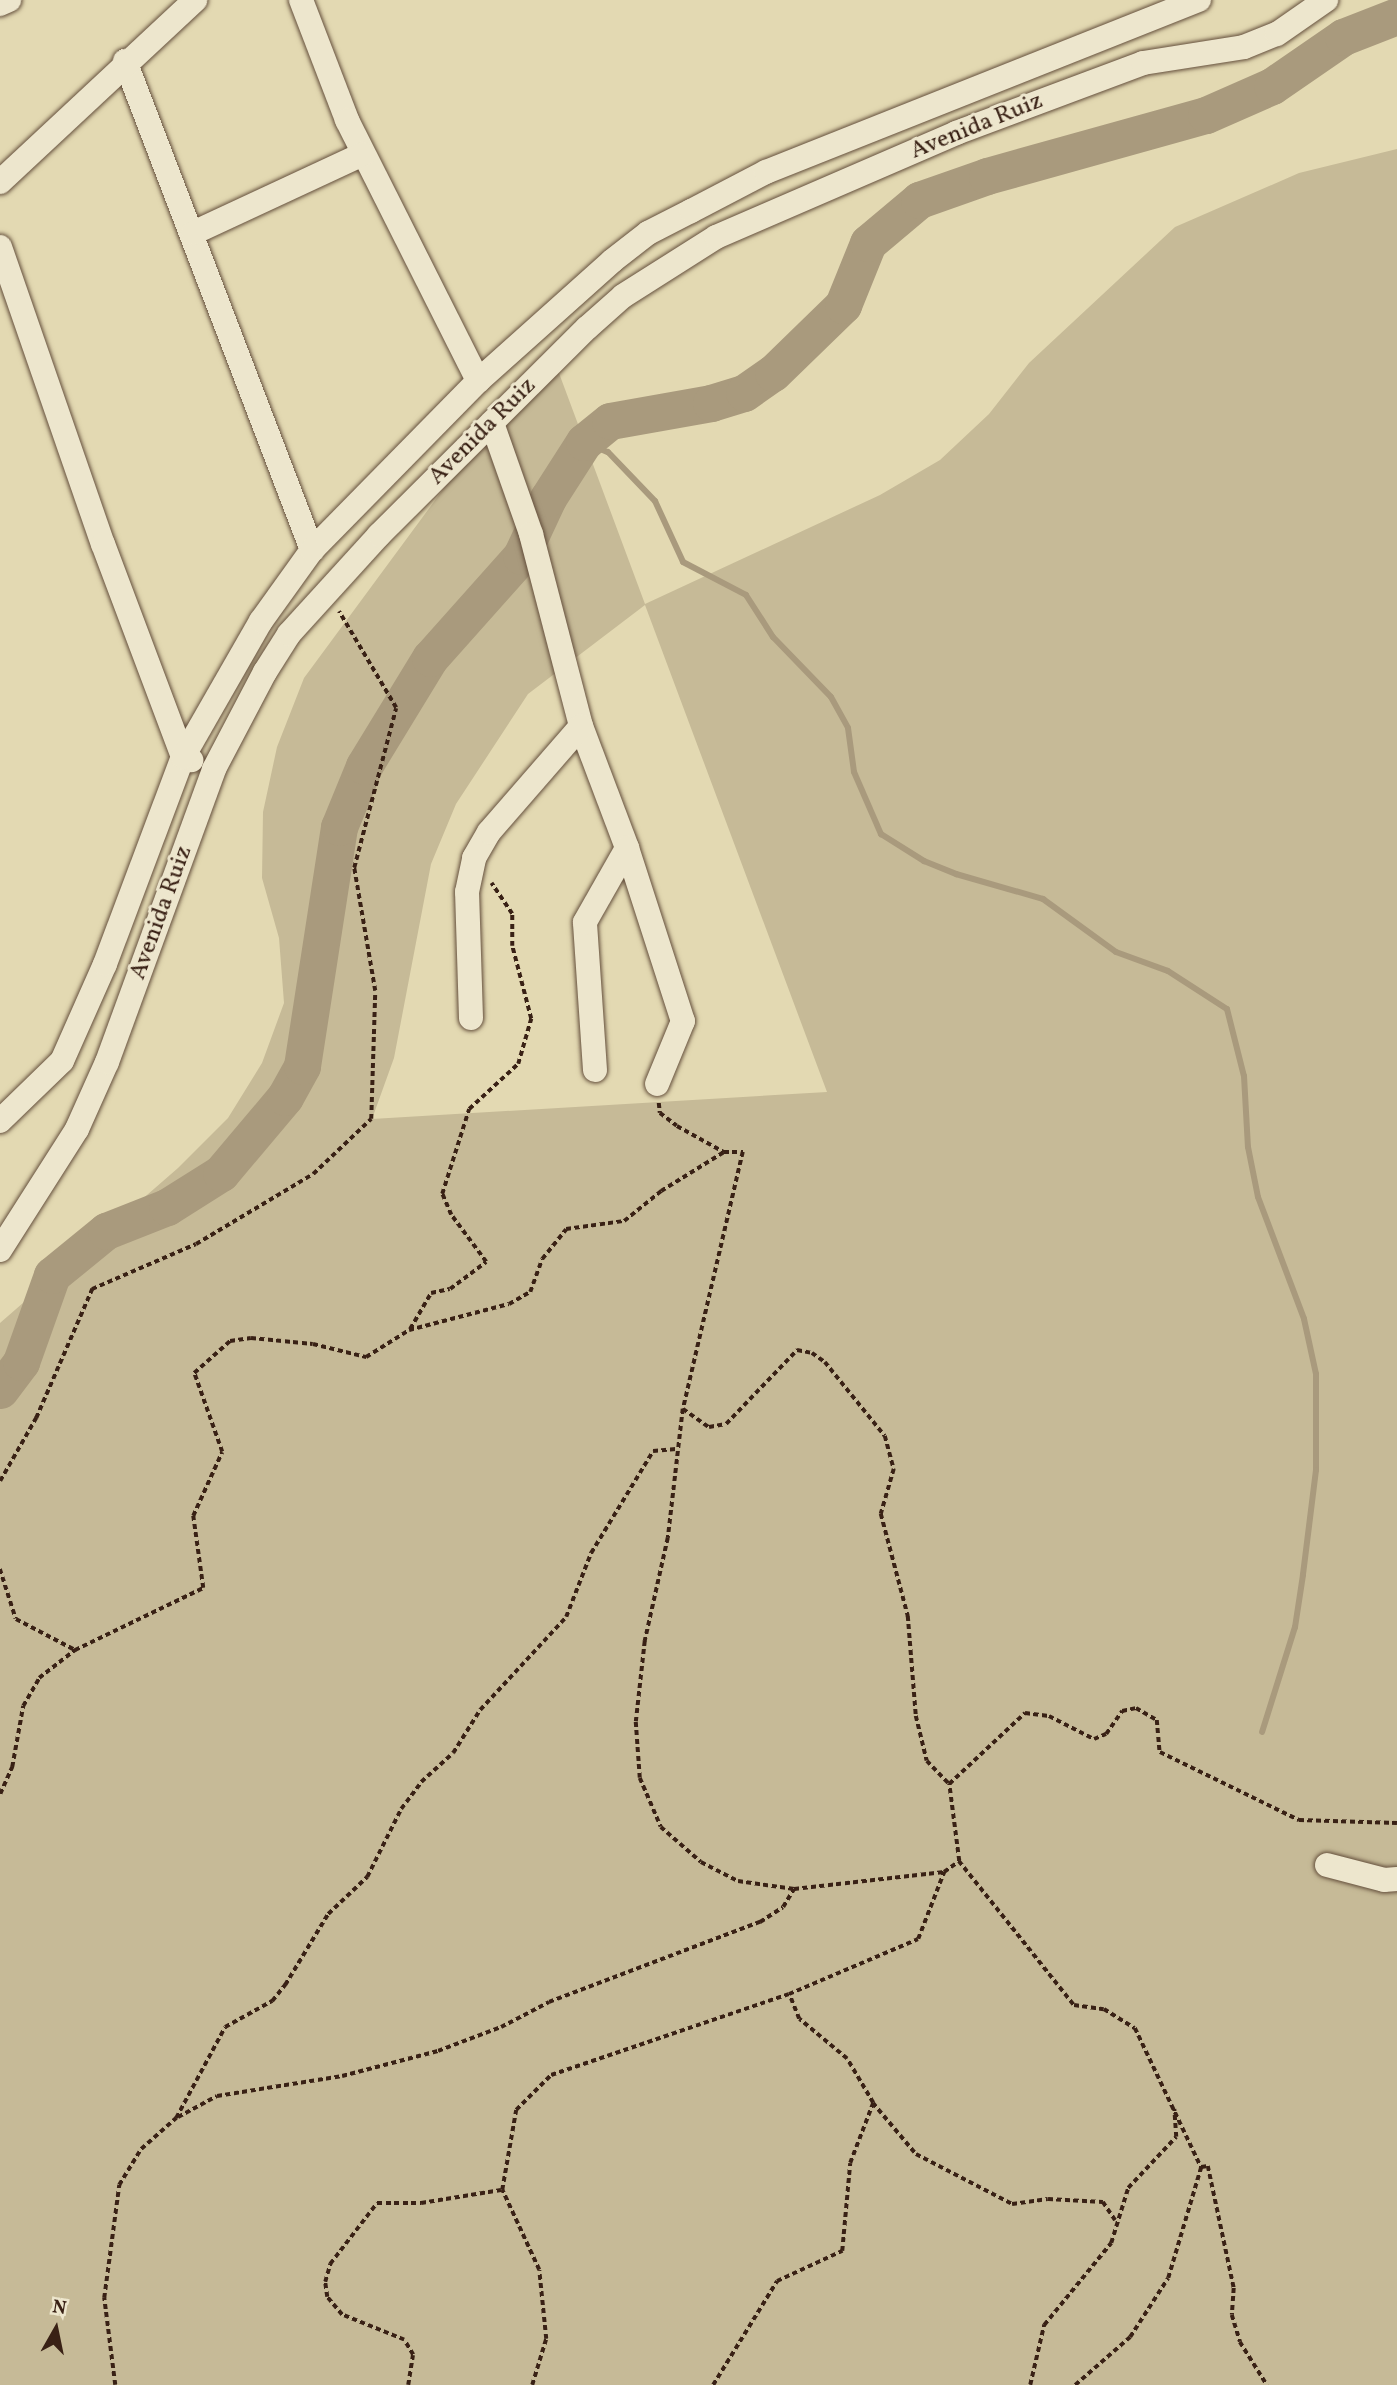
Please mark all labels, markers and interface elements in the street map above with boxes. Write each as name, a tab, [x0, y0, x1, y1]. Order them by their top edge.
street label: Avenida Ruiz	[907, 87, 1047, 167]
street label: Avenida Ruiz	[423, 372, 543, 492]
street label: Avenida Ruiz	[124, 842, 200, 984]
north arrow	[21, 2294, 91, 2364]
text: N	[50, 2294, 68, 2322]

